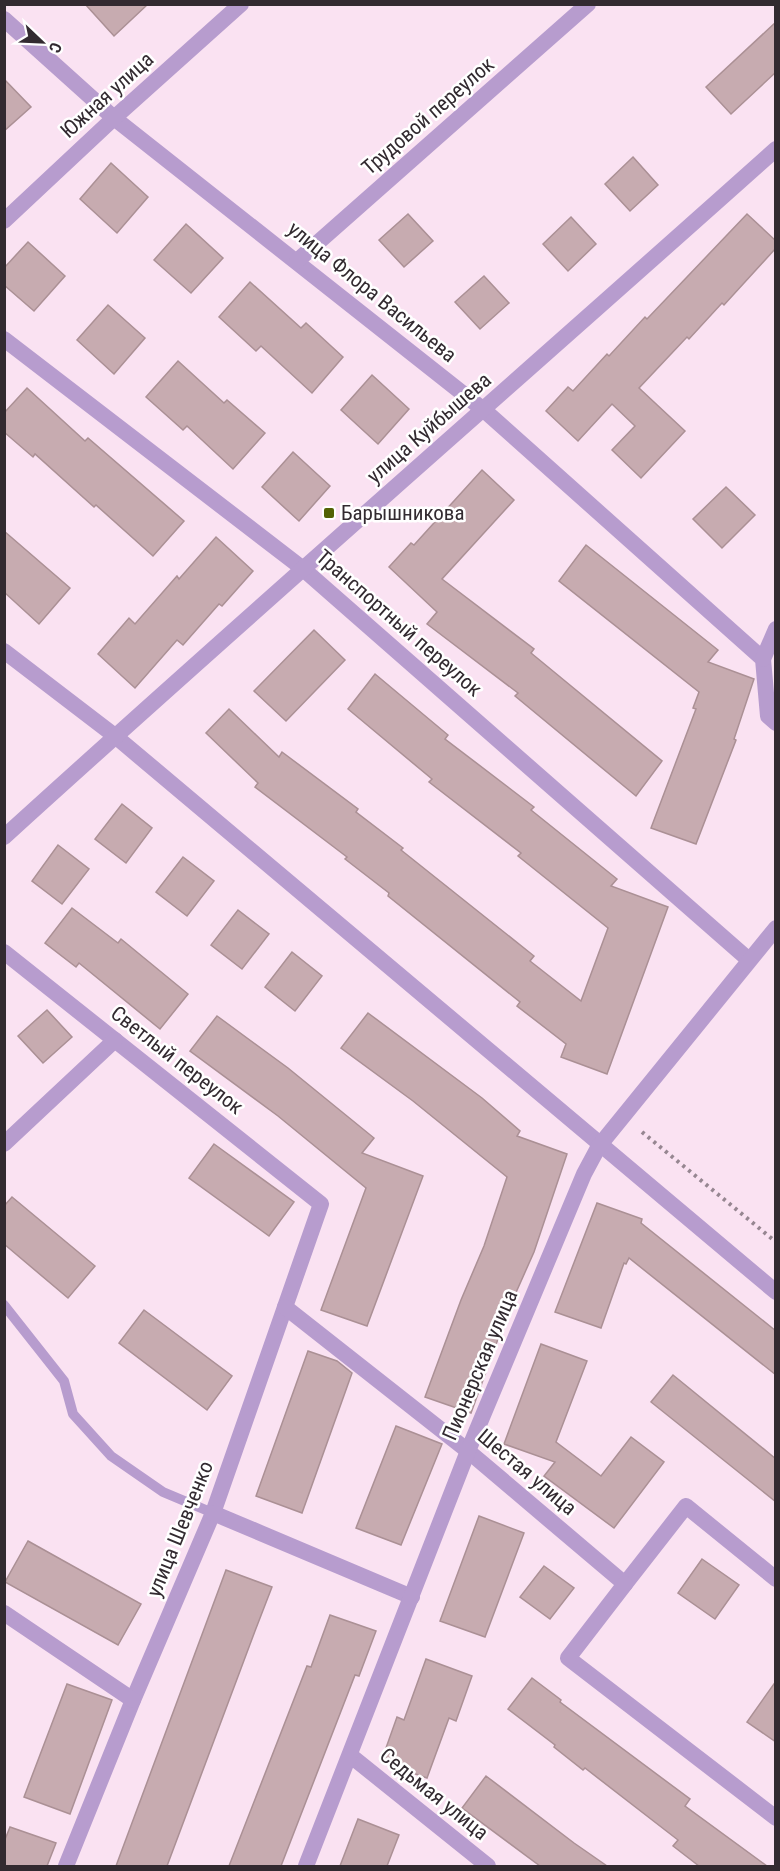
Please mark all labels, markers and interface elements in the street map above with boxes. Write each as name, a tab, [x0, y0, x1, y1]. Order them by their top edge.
north arrow	[12, 12, 72, 72]
text: С	[45, 40, 66, 56]
street label: Южная улица	[56, 47, 158, 143]
street label: Трудовой переулок	[357, 52, 499, 180]
street label: улица Флора Васильева	[283, 217, 461, 367]
street label: улица Куйбышева	[362, 368, 496, 488]
place label: Барышникова	[341, 501, 464, 525]
marker: Барышникова	[322, 506, 336, 520]
street label: Транспортный переулок	[311, 545, 487, 701]
street label: Светлый переулок	[106, 1001, 248, 1119]
street label: Пионерская улица	[438, 1286, 522, 1444]
street label: Шестая улица	[473, 1424, 581, 1520]
street label: улица Шевченко	[142, 1458, 218, 1600]
street label: Седьмая улица	[375, 1743, 493, 1845]

